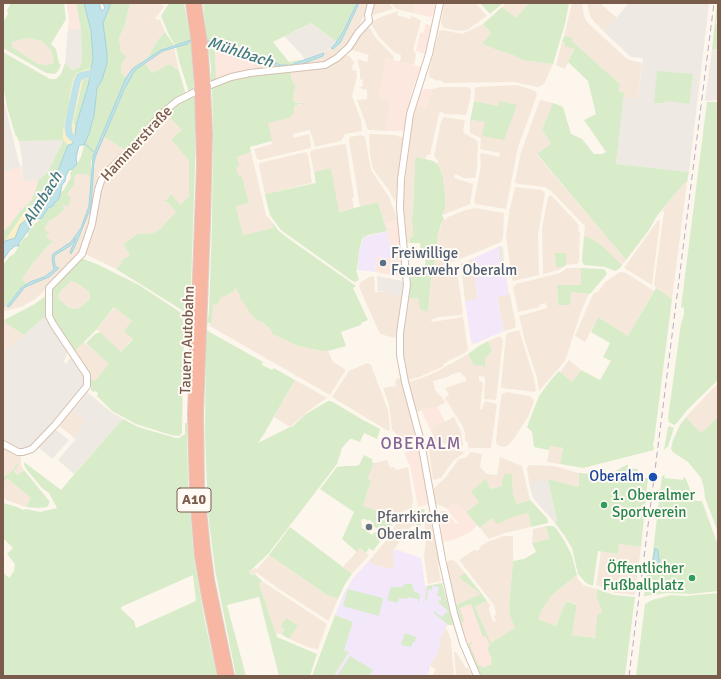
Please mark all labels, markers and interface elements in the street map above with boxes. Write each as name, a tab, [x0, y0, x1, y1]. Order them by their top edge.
water label: Mühlbach	[205, 33, 275, 73]
street label: Hammerstraße	[98, 103, 176, 185]
water label: Almbach	[19, 169, 67, 229]
place label: Freiwillige Feuerwehr Oberalm	[391, 245, 517, 280]
marker: Freiwillige Feuerwehr Oberalm	[378, 258, 388, 268]
street label: Tauern Autobahn	[177, 285, 199, 395]
district label: OBERALM	[380, 435, 462, 455]
place label: Oberalm	[589, 468, 644, 486]
marker: Oberalm	[647, 471, 659, 483]
place label: 1. Oberalmer Sportverein	[612, 487, 695, 522]
road number: A10	[177, 488, 211, 512]
marker: 1. Oberalmer Sportverein	[599, 500, 609, 510]
place label: Pfarrkirche Oberalm	[377, 509, 449, 544]
marker: Pfarrkirche Oberalm	[364, 522, 374, 532]
place label: Öffentlicher Fußballplatz	[603, 560, 684, 595]
marker: Öffentlicher Fußballplatz	[687, 573, 697, 583]

